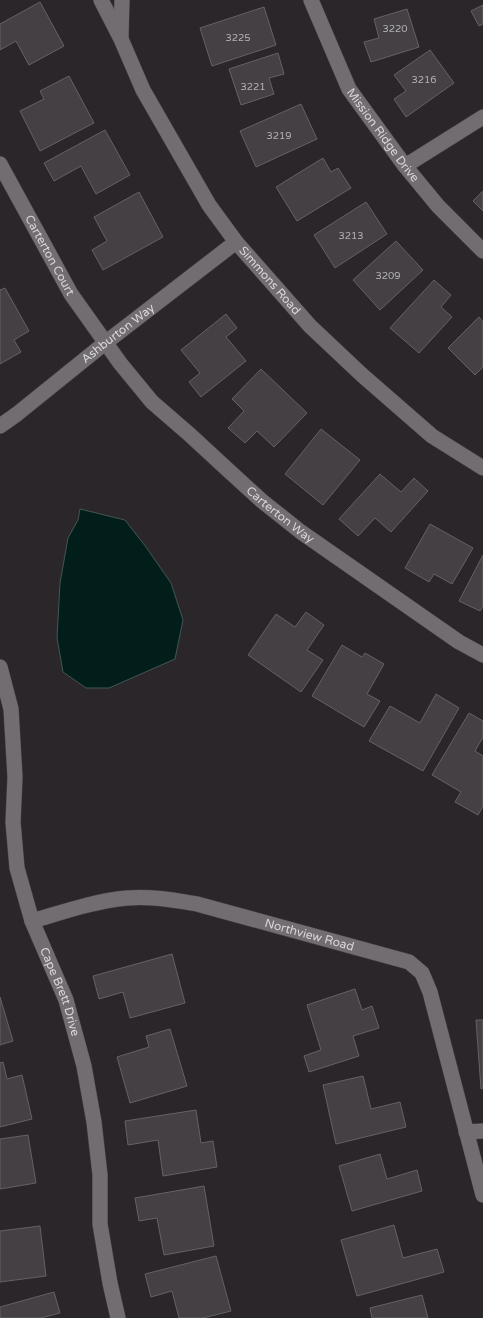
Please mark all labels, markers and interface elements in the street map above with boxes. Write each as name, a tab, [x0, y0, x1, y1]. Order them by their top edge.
house number: 3220	[382, 23, 408, 35]
house number: 3225	[225, 32, 251, 44]
house number: 3216	[411, 74, 437, 86]
house number: 3221	[240, 81, 266, 93]
street label: Mission Ridge Drive	[344, 85, 422, 185]
house number: 3219	[266, 130, 292, 142]
street label: Carterton Court	[22, 212, 78, 298]
house number: 3213	[338, 230, 364, 242]
street label: Simmons Road	[236, 244, 304, 317]
house number: 3209	[375, 270, 401, 282]
street label: Ashburton Way	[79, 300, 158, 366]
street label: Carterton Way	[244, 483, 317, 546]
street label: Northview Road	[263, 916, 356, 954]
street label: Cape Brett Drive	[37, 945, 83, 1038]

